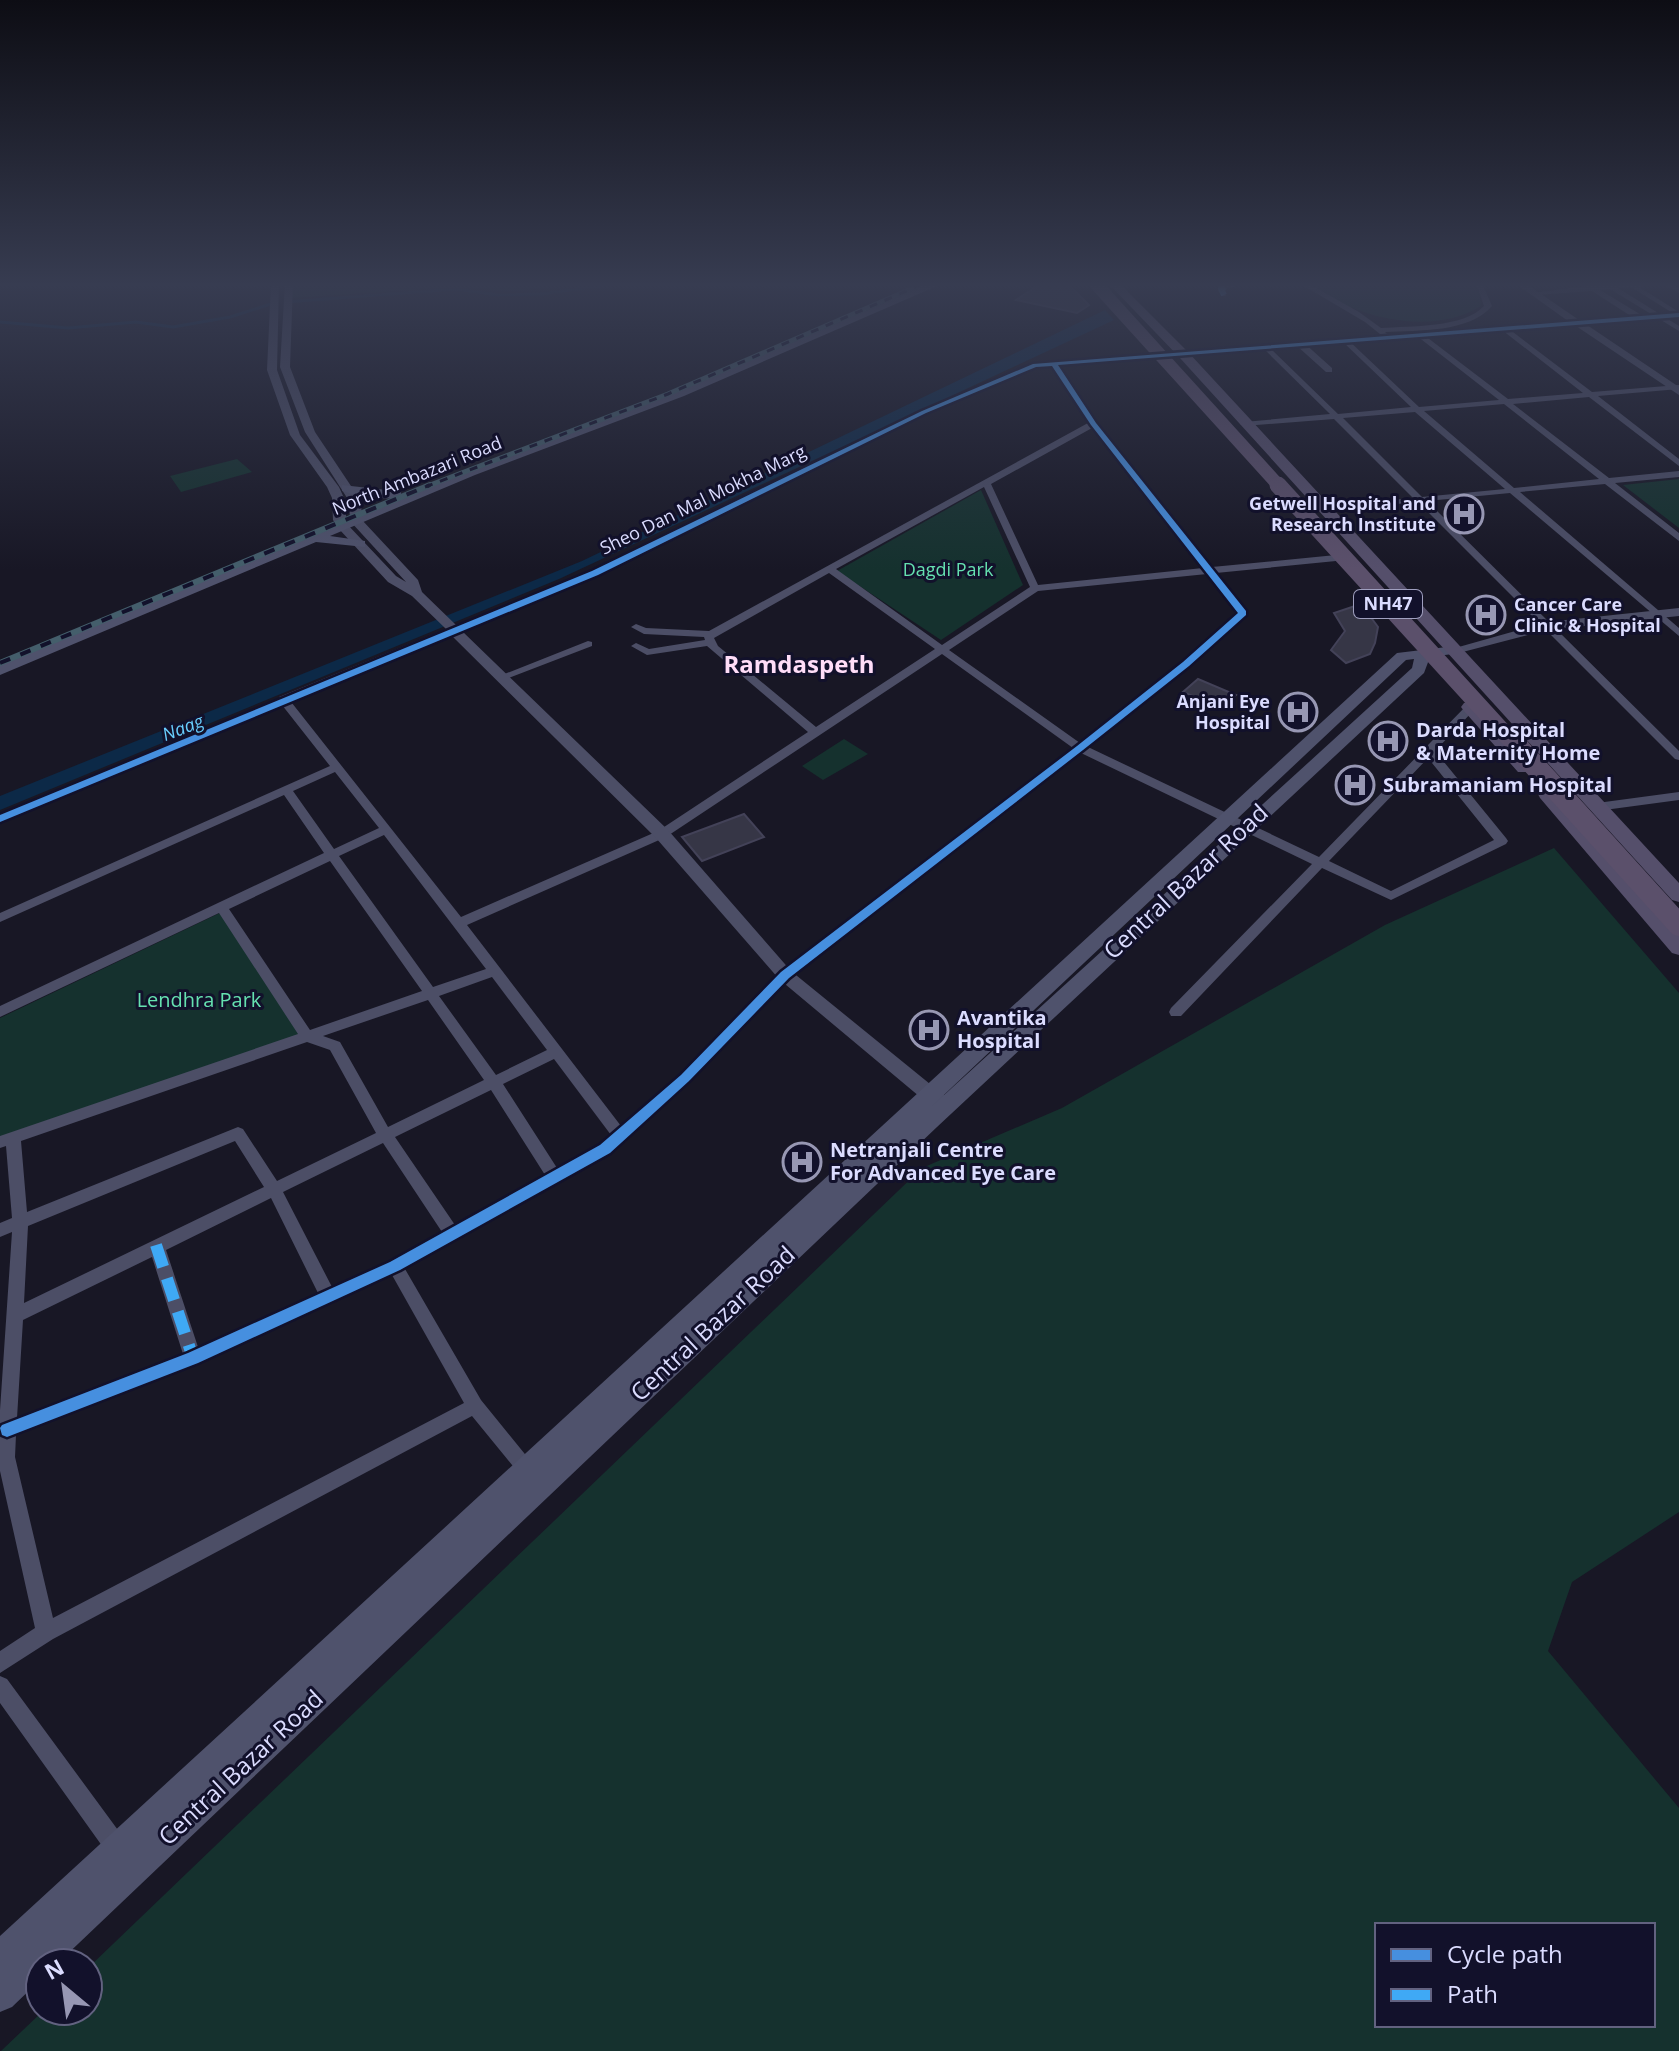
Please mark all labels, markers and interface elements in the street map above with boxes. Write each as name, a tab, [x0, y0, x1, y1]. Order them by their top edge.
street label: North Ambazari Road	[328, 430, 505, 520]
street label: Sheo Dan Mal Mokha Marg	[596, 439, 810, 559]
place label: Getwell Hospital and Research Institute	[1249, 491, 1436, 536]
hospital icon: Getwell Hospital and Research Institute	[1443, 493, 1485, 535]
park label: Dagdi Park	[903, 557, 994, 581]
road number: NH47	[1354, 590, 1422, 618]
place label: Cancer Care Clinic & Hospital	[1514, 592, 1661, 637]
hospital icon: Cancer Care Clinic & Hospital	[1465, 594, 1507, 636]
district label: Ramdaspeth	[723, 647, 875, 680]
place label: Anjani Eye Hospital	[1176, 689, 1270, 734]
hospital icon: Anjani Eye Hospital	[1277, 691, 1319, 733]
water label: Naag	[159, 708, 207, 746]
place label: Darda Hospital & Maternity Home	[1416, 716, 1600, 766]
hospital icon: Darda Hospital & Maternity Home	[1367, 720, 1409, 762]
hospital icon: Subramaniam Hospital	[1334, 764, 1376, 806]
place label: Subramaniam Hospital	[1383, 771, 1612, 798]
street label: Central Bazar Road	[1095, 796, 1275, 966]
park label: Lendhra Park	[137, 986, 262, 1013]
place label: Avantika Hospital	[957, 1004, 1047, 1054]
hospital icon: Avantika Hospital	[908, 1009, 950, 1051]
place label: Netranjali Centre For Advanced Eye Care	[830, 1136, 1056, 1186]
hospital icon: Netranjali Centre For Advanced Eye Care	[781, 1141, 823, 1183]
street label: Central Bazar Road	[622, 1238, 802, 1408]
street label: Central Bazar Road	[150, 1682, 330, 1852]
legend	[1375, 1923, 1655, 2027]
text: Cycle path	[1447, 1937, 1563, 1970]
north arrow	[24, 1947, 104, 2027]
text: N	[39, 1951, 69, 1986]
text: Path	[1447, 1977, 1498, 2010]

